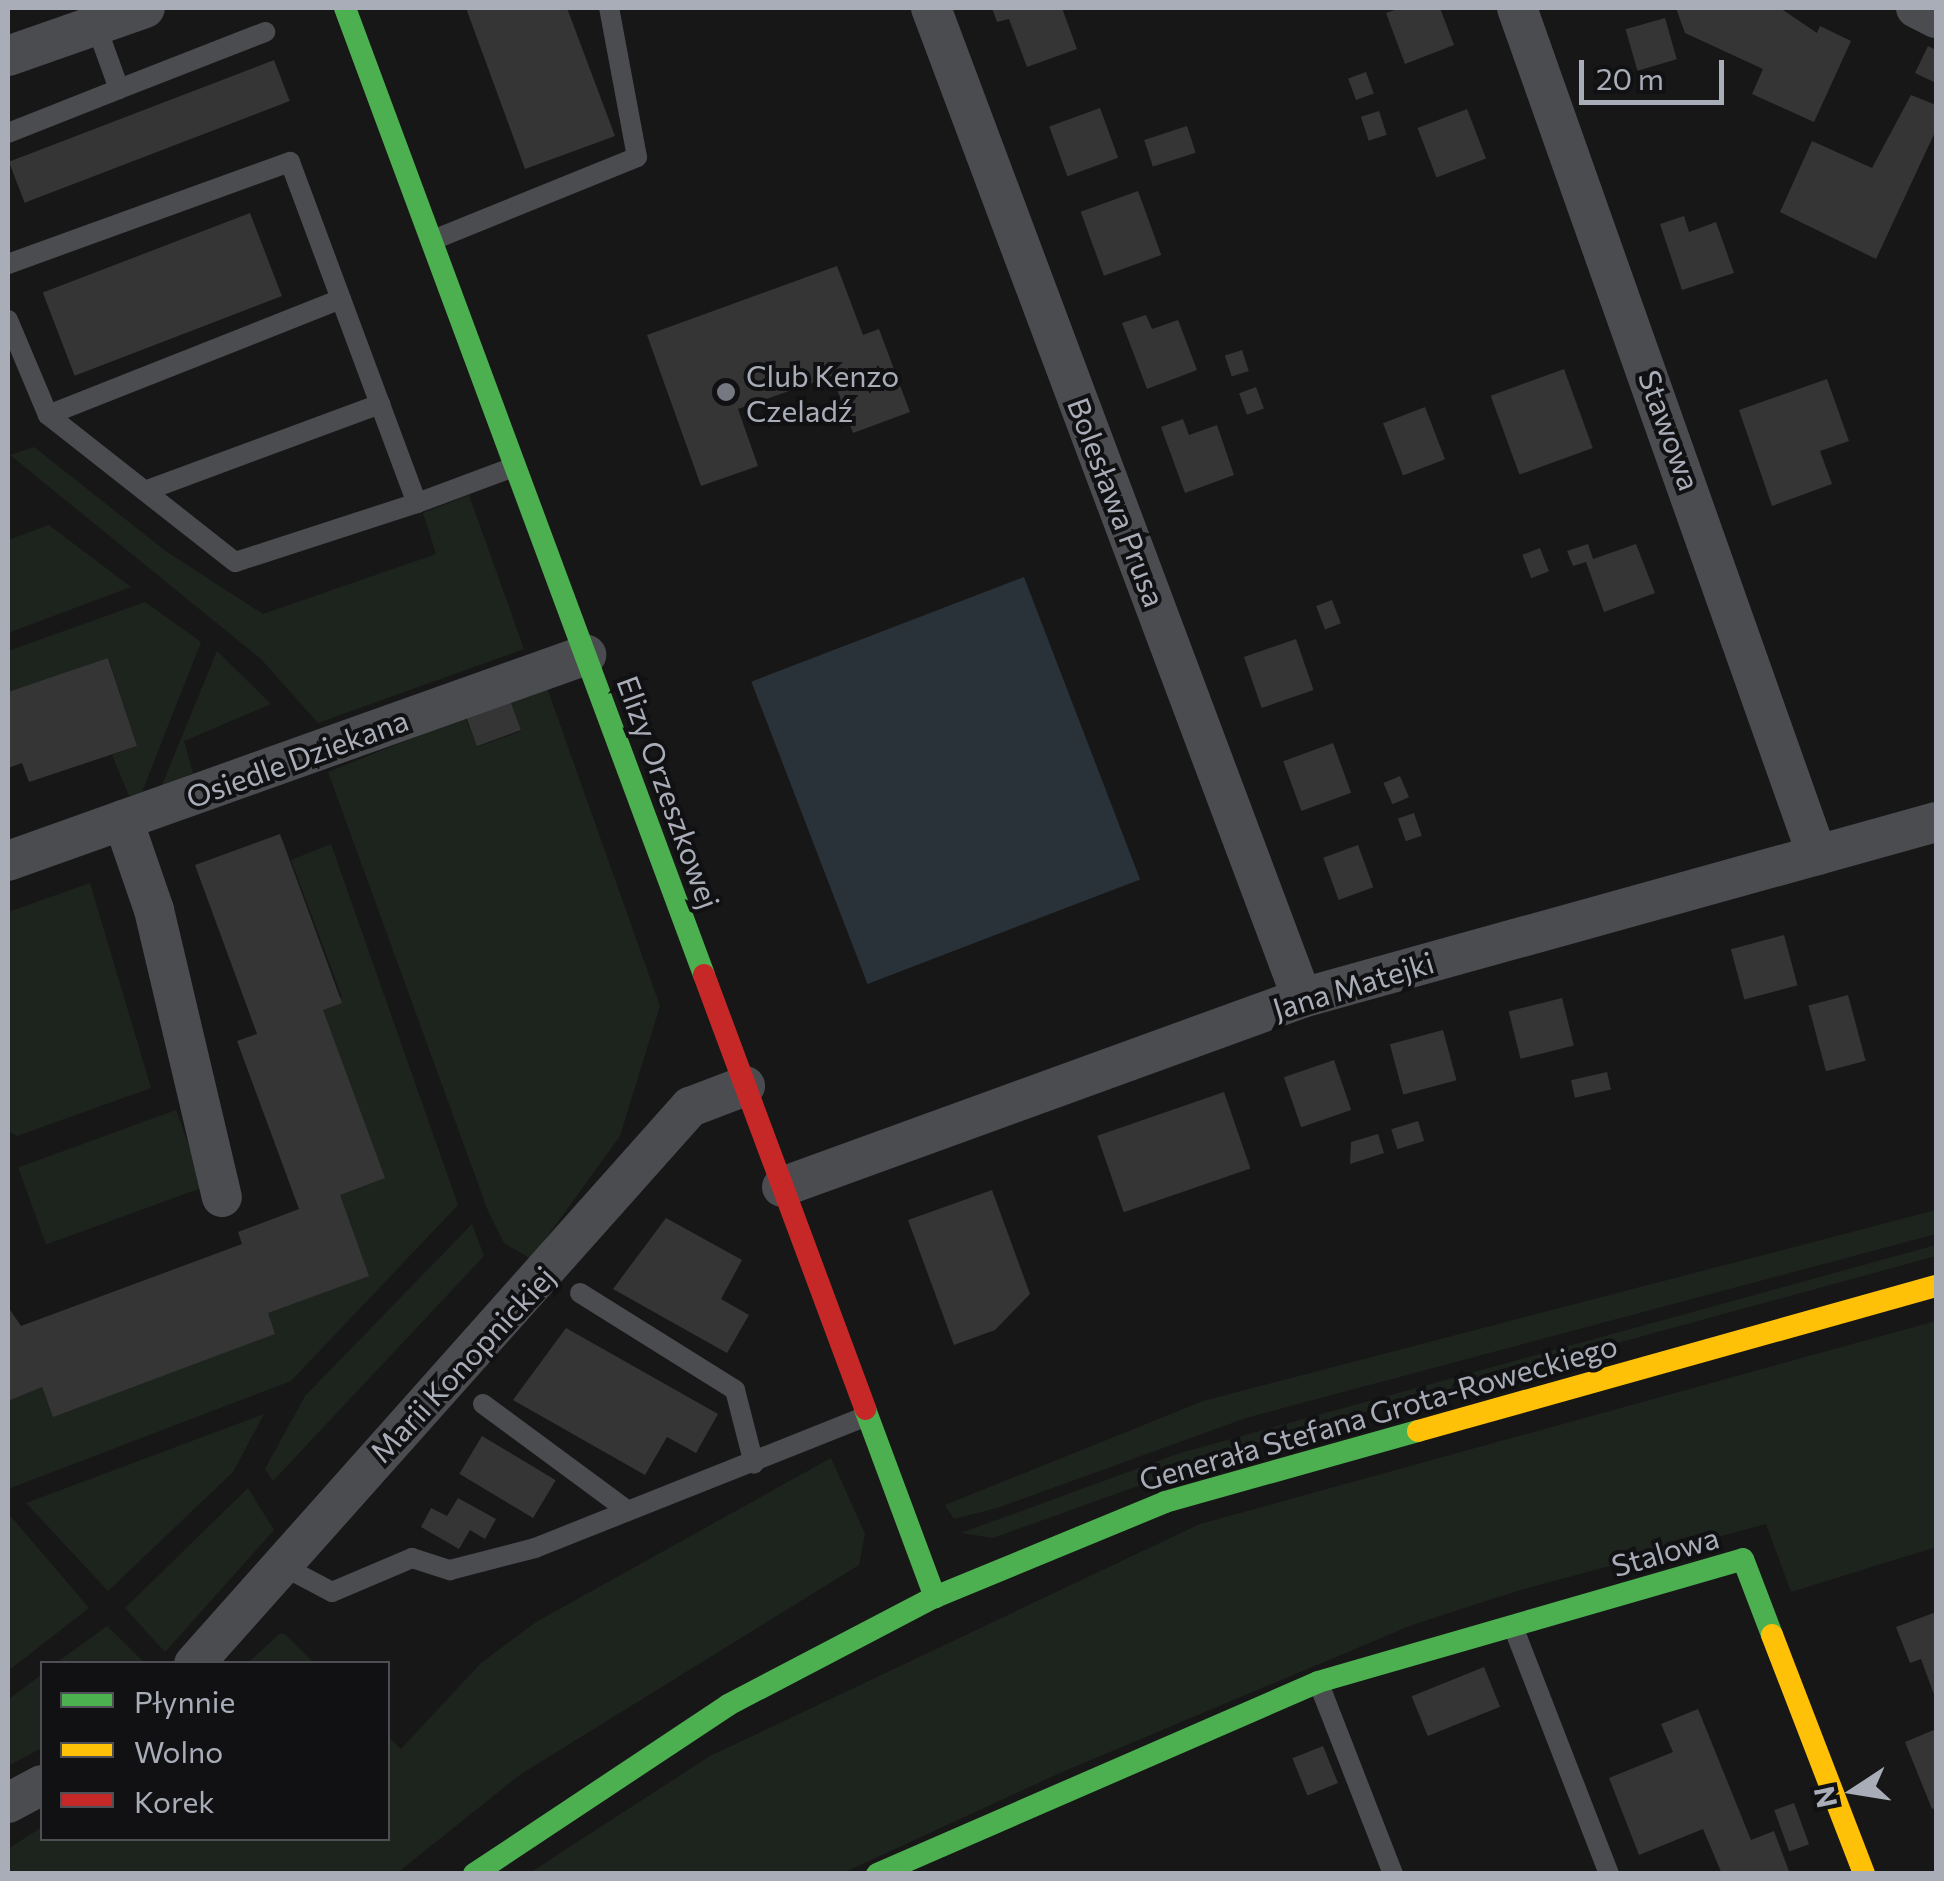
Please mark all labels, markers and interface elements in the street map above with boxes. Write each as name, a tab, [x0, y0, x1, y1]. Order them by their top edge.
scale bar	[1584, 40, 1729, 102]
text: 20 m	[1596, 59, 1664, 96]
place label: Club Kenzo Czeladź	[746, 357, 899, 428]
street label: Stawowa	[1632, 365, 1708, 495]
marker: Club Kenzo Czeladź	[715, 381, 737, 403]
street label: Bolesława Prusa	[1061, 392, 1173, 612]
street label: Elizy Orzeszkowej	[610, 671, 728, 913]
street label: Osiedle Dziekana	[181, 701, 413, 815]
street label: Jana Matejki	[1268, 943, 1438, 1027]
street label: Marii Konopnickiej	[362, 1259, 562, 1469]
street label: Generała Stefana Grota-Roweckiego	[1135, 1326, 1621, 1498]
street label: Stalowa	[1607, 1519, 1723, 1583]
legend	[40, 1661, 390, 1841]
text: Płynnie	[134, 1682, 235, 1719]
text: Wolno	[134, 1732, 223, 1769]
north arrow	[1804, 1741, 1904, 1841]
text: Korek	[134, 1782, 215, 1819]
text: N	[1806, 1783, 1843, 1811]

